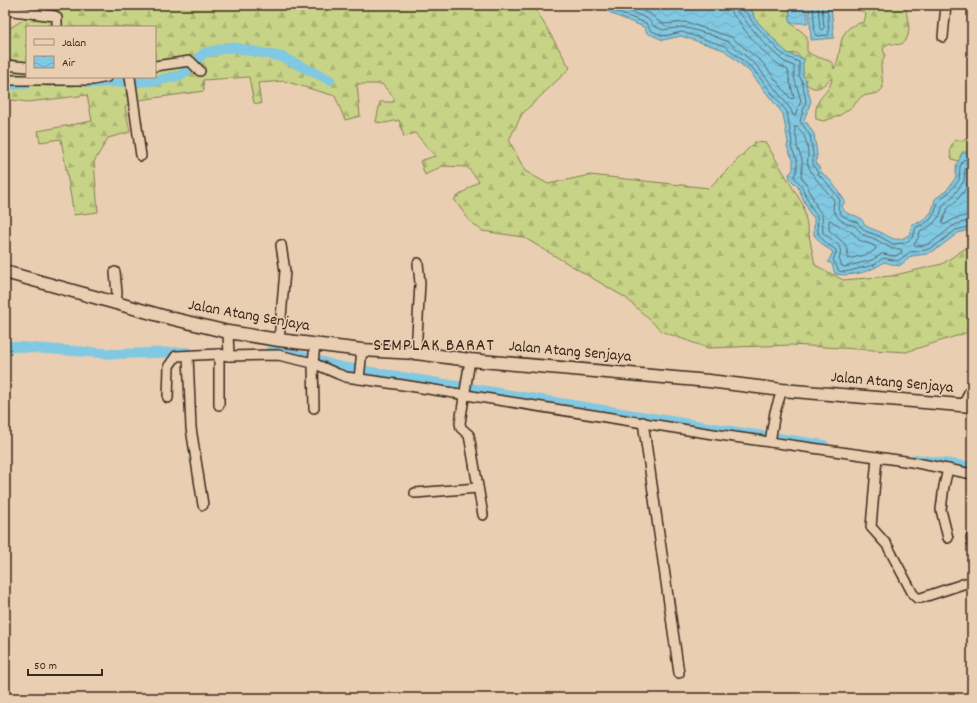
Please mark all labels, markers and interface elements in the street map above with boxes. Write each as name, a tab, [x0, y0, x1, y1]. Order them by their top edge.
legend	[26, 26, 156, 78]
text: Jalan	[62, 35, 86, 52]
text: Air	[62, 55, 76, 72]
street label: Jalan Atang Senjaya	[186, 294, 312, 338]
district label: SEMPLAK BARAT	[373, 334, 495, 359]
street label: Jalan Atang Senjaya	[508, 335, 633, 369]
street label: Jalan Atang Senjaya	[830, 366, 955, 400]
scale bar	[28, 651, 102, 677]
text: 50 m	[34, 658, 57, 675]

